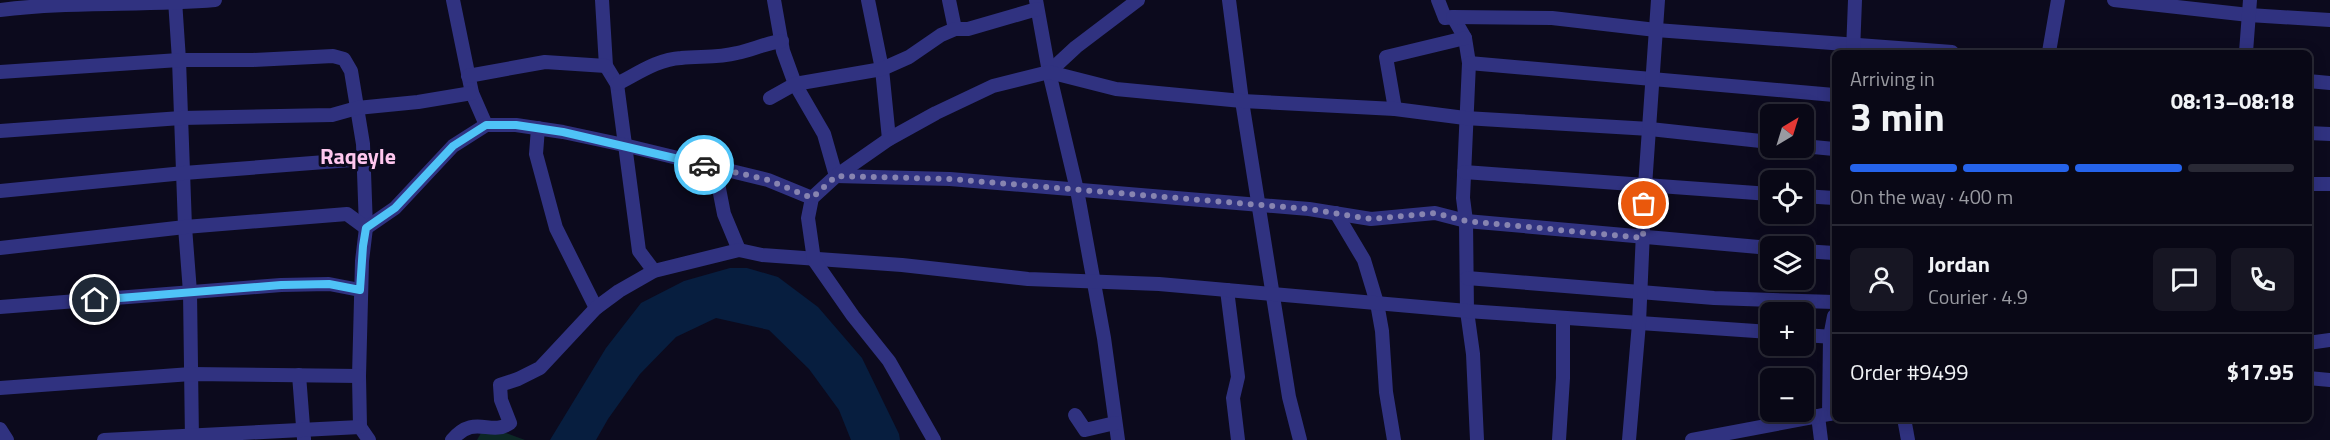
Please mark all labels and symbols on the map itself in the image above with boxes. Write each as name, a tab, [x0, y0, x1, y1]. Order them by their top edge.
north arrow	[1760, 104, 1814, 158]
courier	[674, 135, 734, 195]
district label: Raqeyle	[320, 139, 396, 173]
pin	[1618, 178, 1669, 229]
pin	[69, 274, 120, 325]

